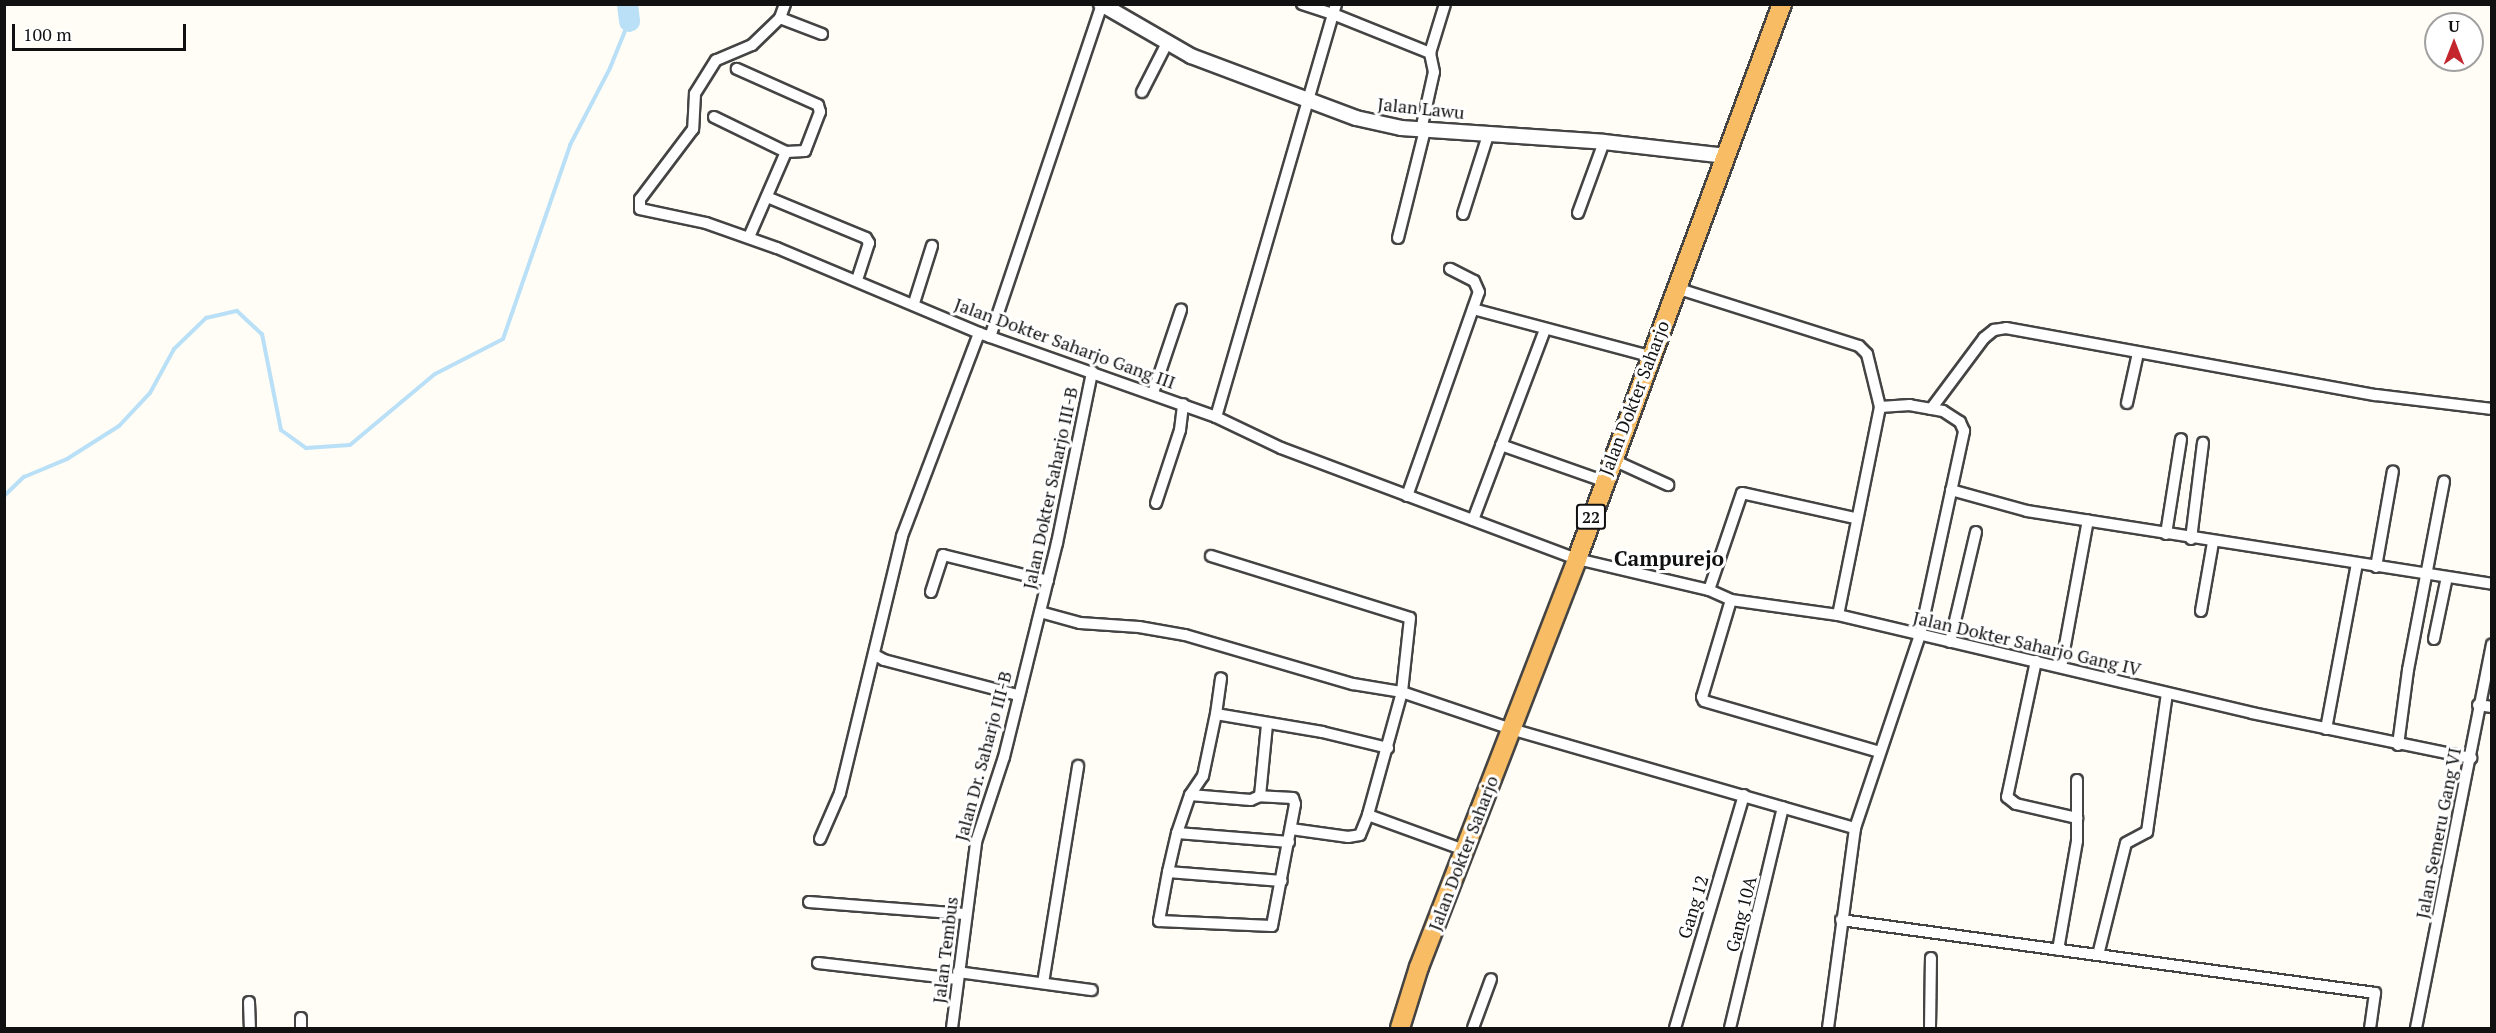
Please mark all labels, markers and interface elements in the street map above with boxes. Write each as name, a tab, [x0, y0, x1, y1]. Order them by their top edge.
scale bar	[15, 12, 189, 50]
north arrow	[2424, 12, 2484, 72]
text: U	[2448, 15, 2460, 37]
text: 100 m	[23, 22, 72, 46]
street label: Jalan Lawu	[1377, 93, 1465, 123]
street label: Jalan Dokter Saharjo Gang III	[952, 293, 1178, 393]
street label: Jalan Dokter Saharjo	[1594, 317, 1674, 479]
street label: Jalan Dokter Saharjo III-B	[1018, 385, 1082, 591]
road number: 22	[1574, 504, 1608, 530]
district label: Campurejo	[1614, 545, 1724, 571]
street label: Jalan Dokter Saharjo Gang IV	[1911, 606, 2143, 680]
street label: Jalan Dr. Saharjo III-B	[950, 668, 1016, 844]
street label: Jalan Semeru Gang VI	[2411, 745, 2465, 921]
street label: Jalan Dokter Saharjo	[1423, 772, 1503, 934]
street label: Gang 12	[1673, 873, 1713, 941]
street label: Gang 10A	[1721, 874, 1761, 954]
street label: Jalan Tembus	[928, 895, 962, 1005]

